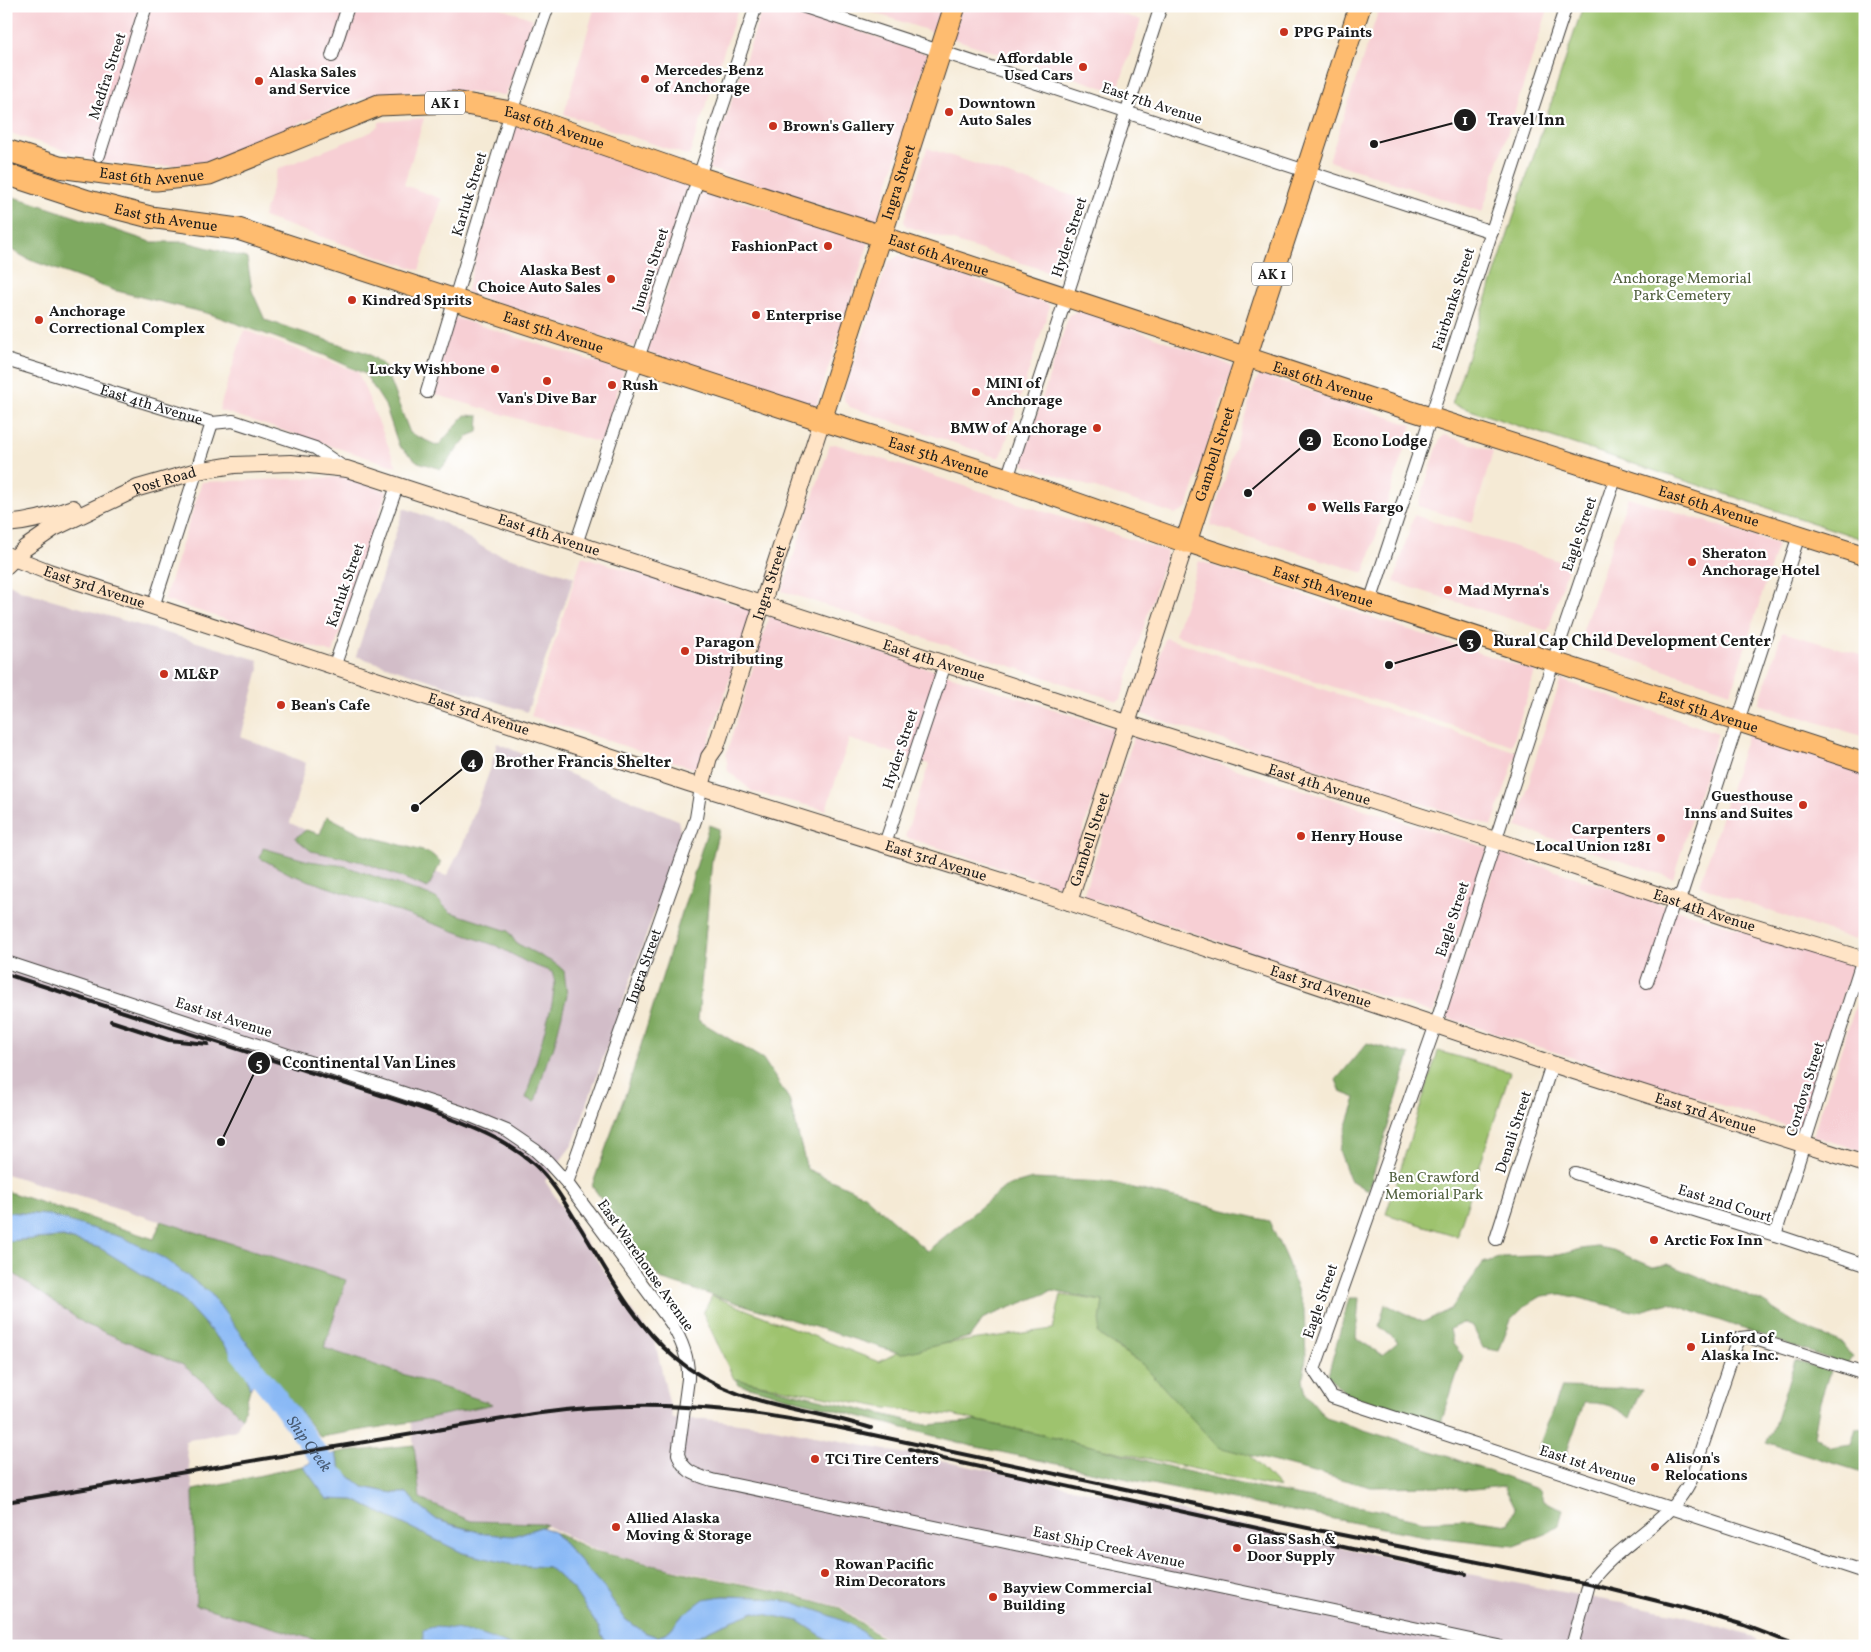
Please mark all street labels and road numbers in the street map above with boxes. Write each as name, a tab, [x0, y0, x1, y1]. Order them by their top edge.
street label: Medfra Street	[84, 30, 132, 123]
street label: East 7th Avenue	[1098, 78, 1205, 131]
road number: AK 1	[425, 92, 465, 115]
street label: East 6th Avenue	[502, 102, 607, 156]
street label: Ingra Street	[878, 142, 922, 223]
street label: Karluk Street	[448, 150, 493, 239]
street label: East 6th Avenue	[98, 163, 205, 192]
street label: Hyder Street	[1048, 195, 1093, 280]
street label: East 5th Avenue	[111, 199, 219, 238]
street label: Juneau Street	[628, 226, 675, 315]
street label: East 6th Avenue	[885, 230, 991, 283]
street label: Fairbanks Street	[1428, 245, 1481, 354]
road number: AK 1	[1252, 262, 1292, 286]
street label: East 5th Avenue	[500, 307, 606, 360]
street label: East 6th Avenue	[1270, 357, 1376, 410]
street label: East 4th Avenue	[97, 380, 205, 432]
street label: Gambell Street	[1191, 404, 1241, 505]
street label: East 5th Avenue	[885, 433, 991, 485]
street label: Post Road	[130, 463, 199, 501]
street label: East 6th Avenue	[1655, 481, 1762, 534]
street label: Eagle Street	[1558, 494, 1603, 575]
street label: East 4th Avenue	[494, 510, 602, 563]
street label: Karluk Street	[322, 541, 371, 630]
street label: Ingra Street	[749, 543, 793, 624]
street label: East 3rd Avenue	[40, 562, 147, 615]
street label: East 5th Avenue	[1269, 562, 1376, 614]
street label: East 4th Avenue	[880, 635, 987, 688]
street label: East 5th Avenue	[1655, 687, 1761, 740]
street label: East 3rd Avenue	[425, 689, 532, 742]
street label: Hyder Street	[879, 707, 924, 792]
street label: East 4th Avenue	[1265, 760, 1373, 812]
street label: Gambell Street	[1066, 790, 1116, 890]
street label: East 3rd Avenue	[882, 836, 989, 888]
street label: Eagle Street	[1431, 879, 1475, 960]
street label: East 4th Avenue	[1650, 885, 1758, 938]
street label: Ingra Street	[622, 926, 668, 1007]
street label: East 3rd Avenue	[1267, 961, 1374, 1015]
street label: East 1st Avenue	[172, 993, 275, 1044]
street label: Cordova Street	[1782, 1039, 1831, 1139]
street label: Denali Street	[1491, 1088, 1538, 1177]
street label: East 3rd Avenue	[1652, 1088, 1759, 1141]
street label: East 2nd Court	[1675, 1180, 1774, 1229]
street label: East Warehouse Avenue	[591, 1196, 698, 1336]
street label: Eagle Street	[1299, 1261, 1344, 1342]
street label: East 1st Avenue	[1536, 1441, 1639, 1492]
street label: East Ship Creek Avenue	[1031, 1522, 1187, 1575]

